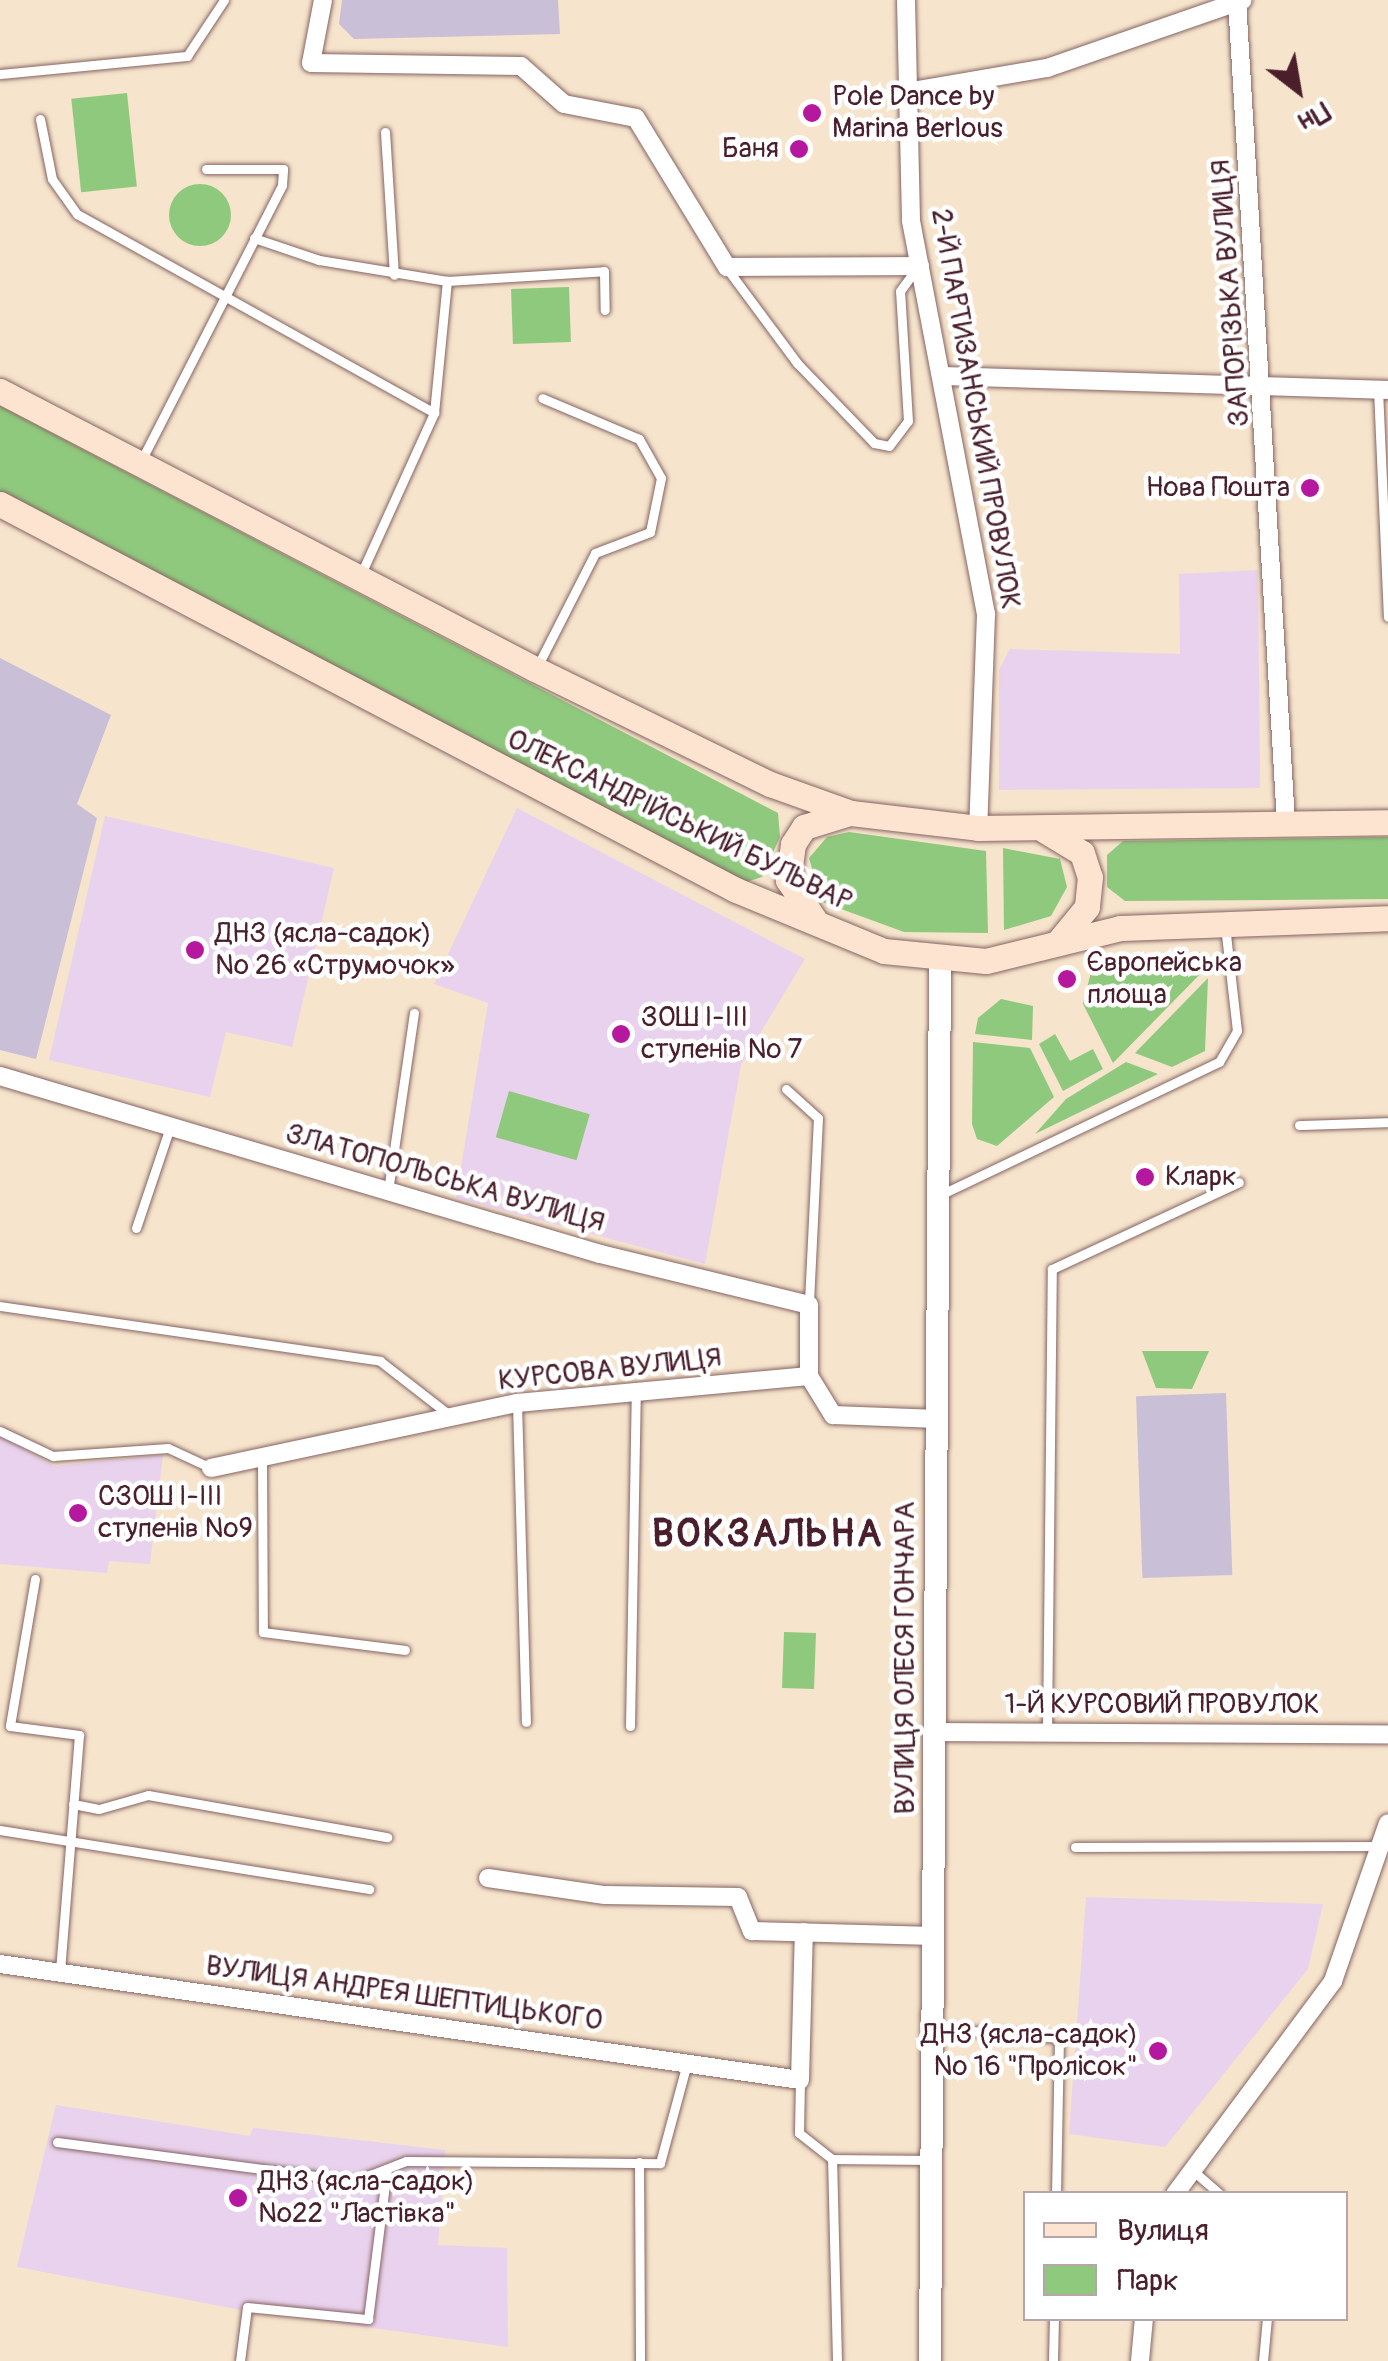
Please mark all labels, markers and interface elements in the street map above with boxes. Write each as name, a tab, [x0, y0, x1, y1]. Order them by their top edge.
north arrow	[1248, 40, 1348, 140]
place label: Pole Dance by Marina Berlous	[832, 80, 1003, 146]
text: Пн	[1292, 93, 1336, 139]
marker: Pole Dance by Marina Berlous	[801, 102, 823, 124]
place label: Баня	[722, 132, 779, 166]
marker: Баня	[788, 138, 810, 160]
street label: ЗАПОРІЗЬКА ВУЛИЦЯ	[1205, 158, 1257, 428]
street label: 2-Й ПАРТИЗАНСЬКИЙ ПРОВУЛОК	[923, 206, 1027, 612]
place label: Нова Пошта	[1146, 471, 1290, 505]
marker: Нова Пошта	[1299, 477, 1321, 499]
street label: ОЛЕКСАНДРІЙСЬКИЙ БУЛЬВАР	[501, 723, 857, 919]
place label: ДНЗ (ясла-садок) № 26 «Струмочок»	[215, 917, 455, 983]
marker: ДНЗ (ясла-садок) № 26 «Струмочок»	[184, 939, 206, 961]
place label: Європейська площа	[1087, 946, 1242, 1012]
marker: Європейська площа	[1056, 968, 1078, 990]
place label: ЗОШ І-ІІІ ступенів № 7	[641, 1001, 802, 1067]
marker: ЗОШ І-ІІІ ступенів № 7	[610, 1023, 632, 1045]
street label: ЗЛАТОПОЛЬСЬКА ВУЛИЦЯ	[282, 1117, 608, 1241]
place label: Кларк	[1165, 1160, 1237, 1194]
marker: Кларк	[1134, 1166, 1156, 1188]
street label: КУРСОВА ВУЛИЦЯ	[497, 1342, 723, 1398]
place label: СЗОШ І-ІІІ ступенів №9	[98, 1480, 253, 1546]
street label: ВУЛИЦЯ ОЛЕСЯ ГОНЧАРА	[889, 1501, 923, 1815]
marker: СЗОШ І-ІІІ ступенів №9	[67, 1502, 89, 1524]
district label: ВОКЗАЛЬНА	[652, 1512, 884, 1558]
street label: 1-Й КУРСОВИЙ ПРОВУЛОК	[1005, 1688, 1319, 1722]
street label: ВУЛИЦЯ АНДРЕЯ ШЕПТИЦЬКОГО	[203, 1950, 605, 2038]
place label: ДНЗ (ясла-садок) № 16 "Пролісок"	[921, 2018, 1138, 2084]
marker: ДНЗ (ясла-садок) № 16 "Пролісок"	[1147, 2040, 1169, 2062]
place label: ДНЗ (ясла-садок) №22 "Ластівка"	[258, 2165, 475, 2231]
marker: ДНЗ (ясла-садок) №22 "Ластівка"	[227, 2187, 249, 2209]
legend	[1023, 2191, 1348, 2321]
text: Вулиця	[1117, 2212, 1209, 2249]
text: Парк	[1117, 2262, 1179, 2299]

